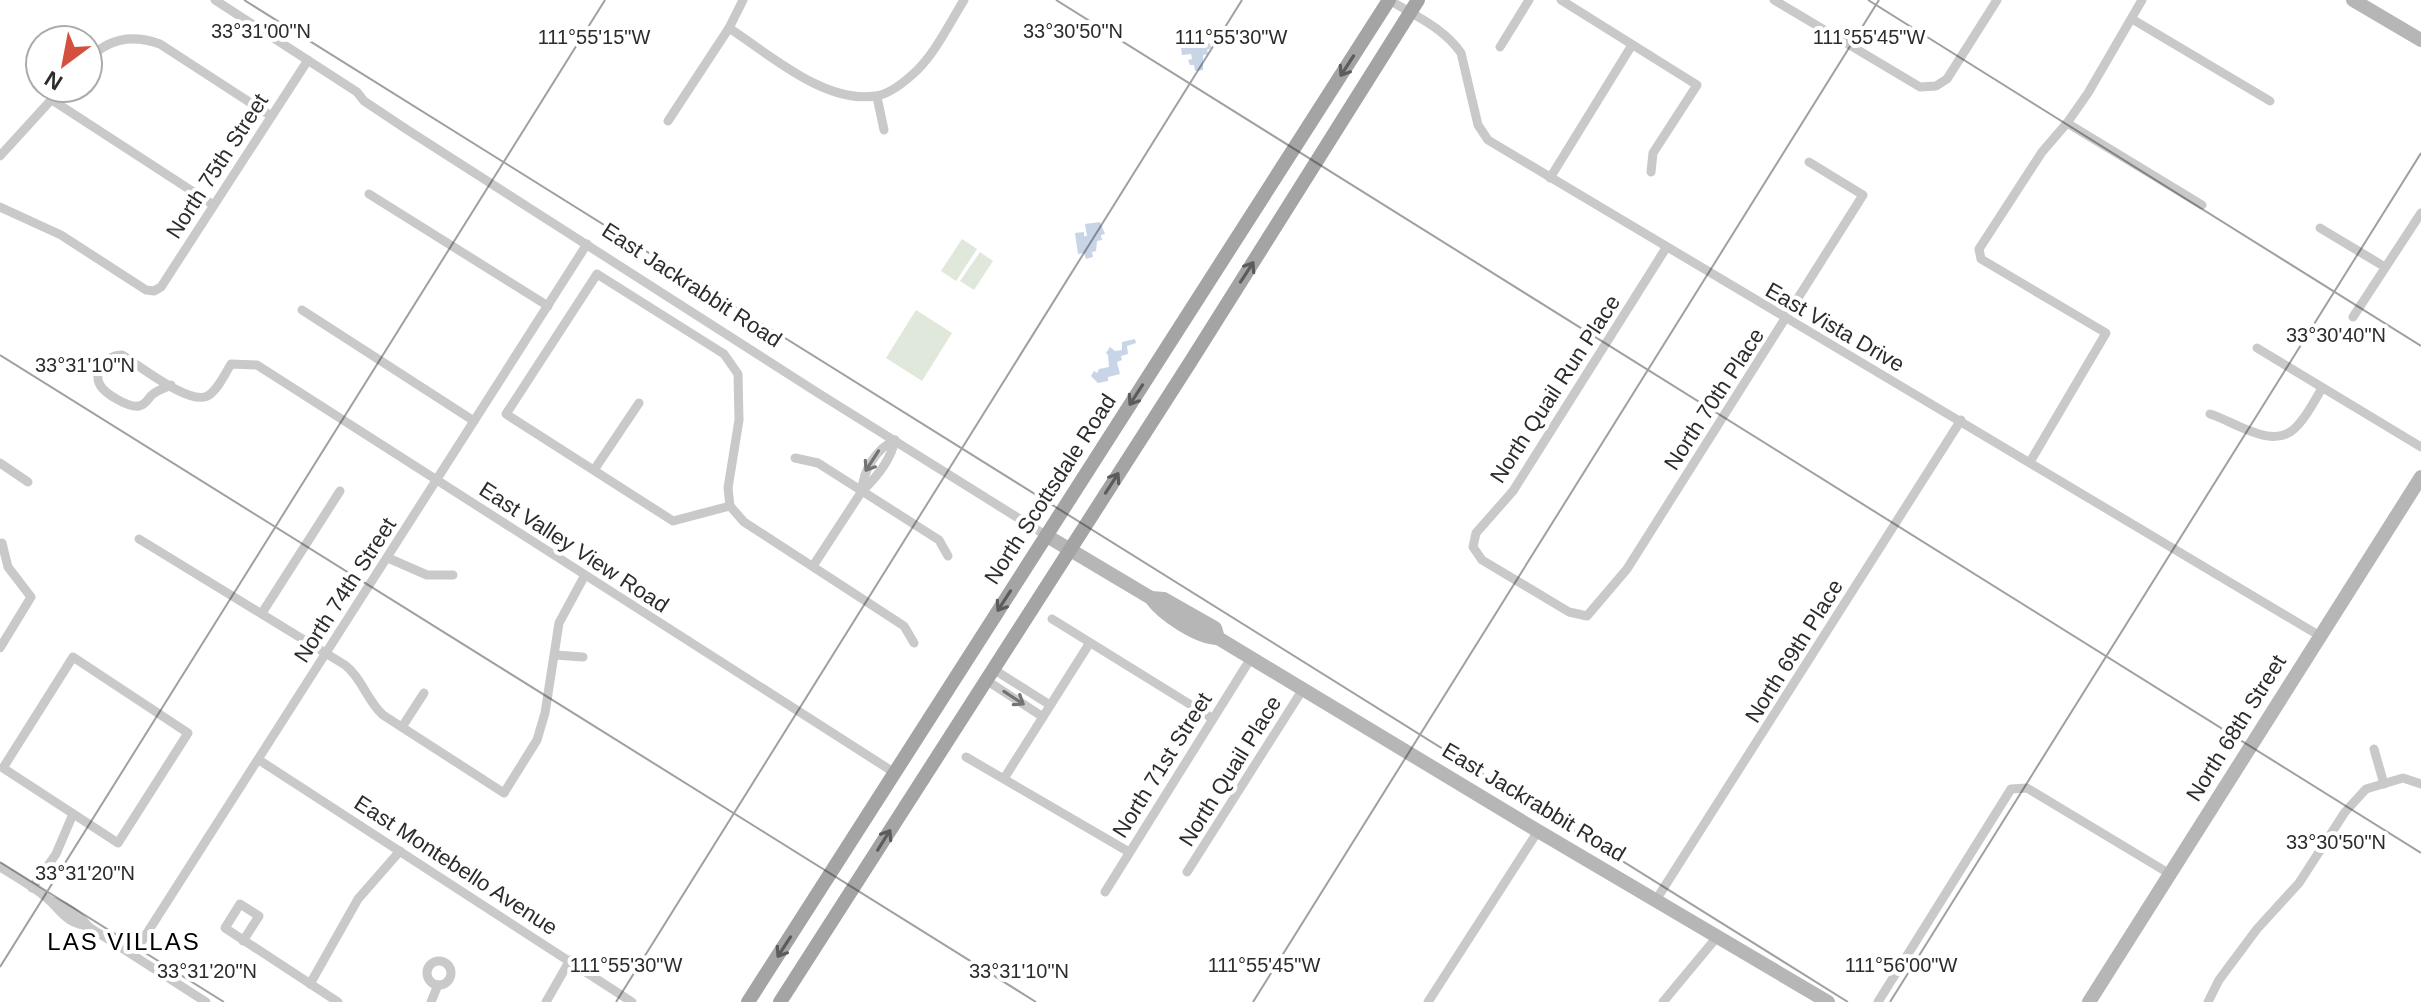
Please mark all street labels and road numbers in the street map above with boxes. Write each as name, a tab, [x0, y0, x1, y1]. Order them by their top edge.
street label: North 75th Street	[161, 89, 273, 243]
street label: East Jackrabbit Road	[598, 218, 786, 352]
street label: East Vista Drive	[1761, 277, 1909, 377]
street label: North Quail Run Place	[1485, 290, 1625, 488]
street label: North 70th Place	[1659, 323, 1769, 475]
street label: North Scottsdale Road	[979, 389, 1121, 589]
street label: East Valley View Road	[475, 476, 673, 618]
street label: North 74th Street	[289, 513, 401, 667]
street label: North 69th Place	[1740, 575, 1848, 727]
street label: North 68th Street	[2181, 650, 2291, 806]
street label: North 71st Street	[1107, 688, 1217, 842]
street label: North Quail Place	[1174, 691, 1286, 851]
street label: East Jackrabbit Road	[1438, 737, 1630, 867]
street label: East Montebello Avenue	[350, 790, 562, 940]

